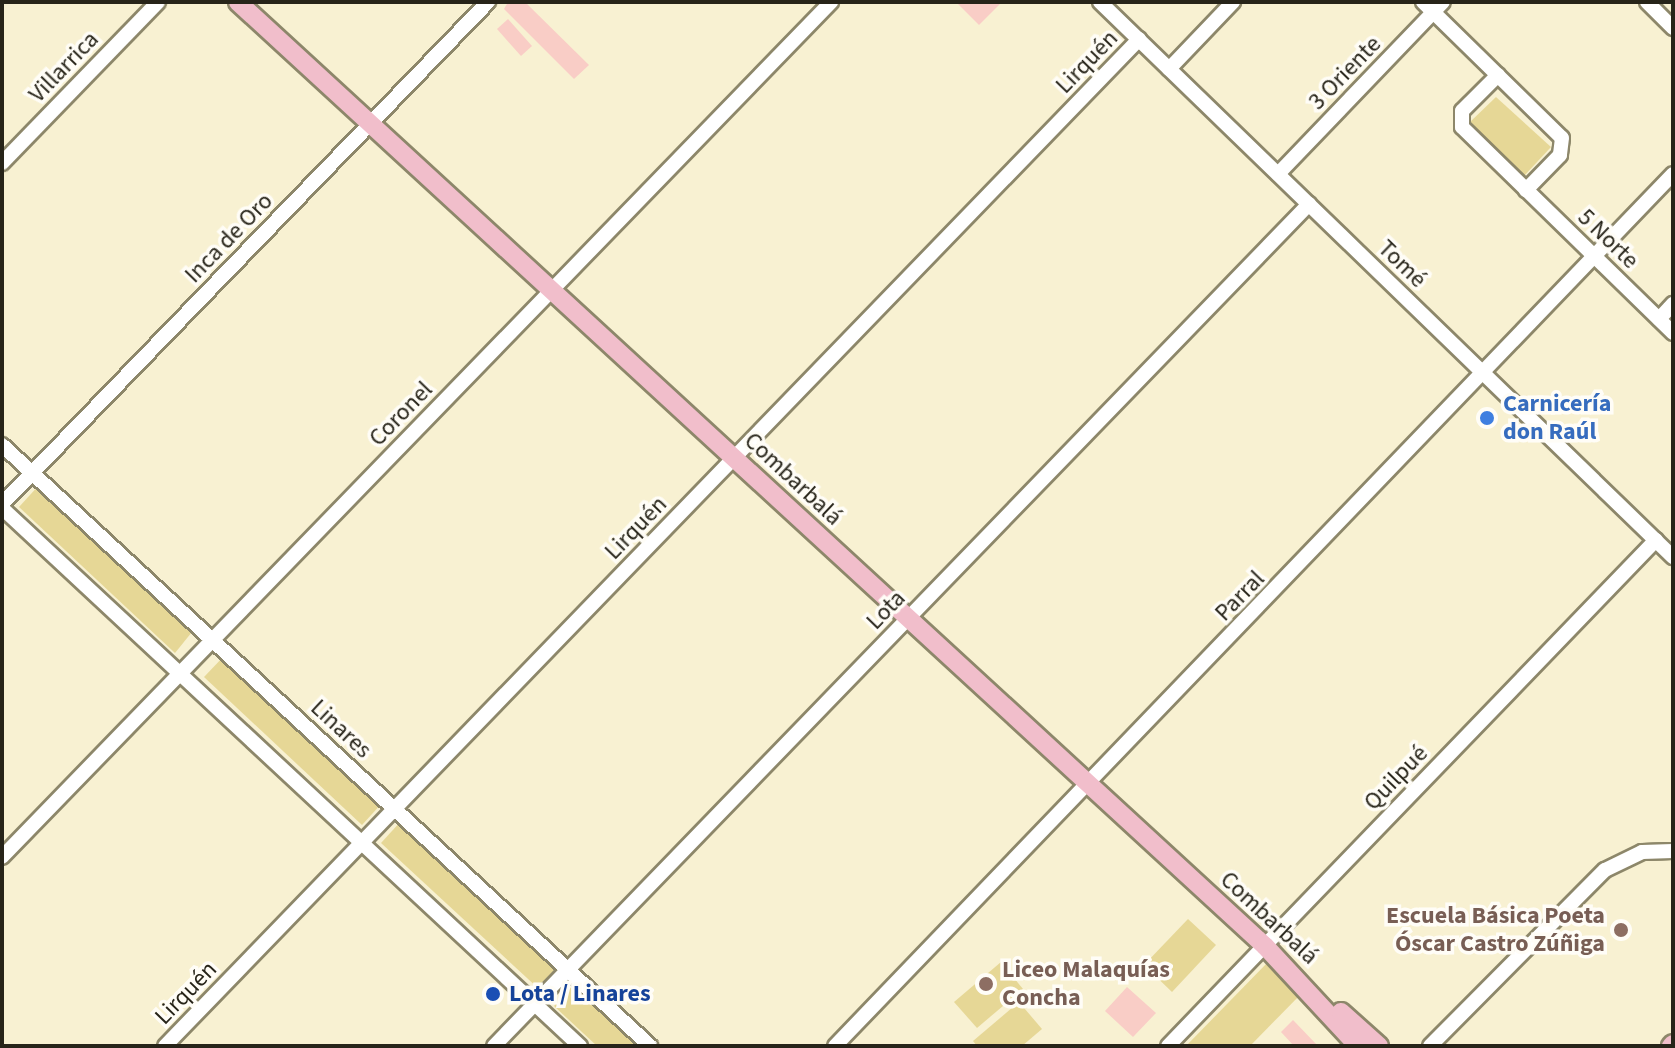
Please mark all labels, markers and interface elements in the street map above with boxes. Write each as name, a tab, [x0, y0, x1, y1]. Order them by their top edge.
street label: Lirquén	[1050, 24, 1124, 100]
street label: Villarrica	[23, 25, 105, 109]
street label: 3 Oriente	[1303, 30, 1387, 116]
street label: Inca de Oro	[179, 187, 279, 289]
street label: 5 Norte	[1572, 203, 1644, 275]
street label: Tomé	[1372, 234, 1432, 294]
street label: Coronel	[363, 376, 439, 452]
place label: Carnicería don Raúl	[1503, 390, 1611, 446]
marker: Carnicería don Raúl	[1478, 409, 1496, 427]
street label: Combarbalá	[738, 426, 848, 532]
street label: Lirquén	[599, 490, 673, 566]
street label: Parral	[1209, 565, 1271, 627]
street label: Lota	[860, 584, 912, 636]
street label: Linares	[305, 694, 377, 764]
street label: Quilpué	[1358, 739, 1434, 817]
street label: Combarbalá	[1214, 865, 1324, 971]
place label: Escuela Básica Poeta Óscar Castro Zúñiga	[1386, 902, 1605, 958]
marker: Escuela Básica Poeta Óscar Castro Zúñiga	[1612, 921, 1630, 939]
street label: Lirquén	[149, 955, 223, 1031]
place label: Liceo Malaquías Concha	[1002, 956, 1170, 1012]
marker: Liceo Malaquías Concha	[977, 975, 995, 993]
place label: Lota / Linares	[509, 980, 651, 1008]
marker: Lota / Linares	[484, 985, 502, 1003]

